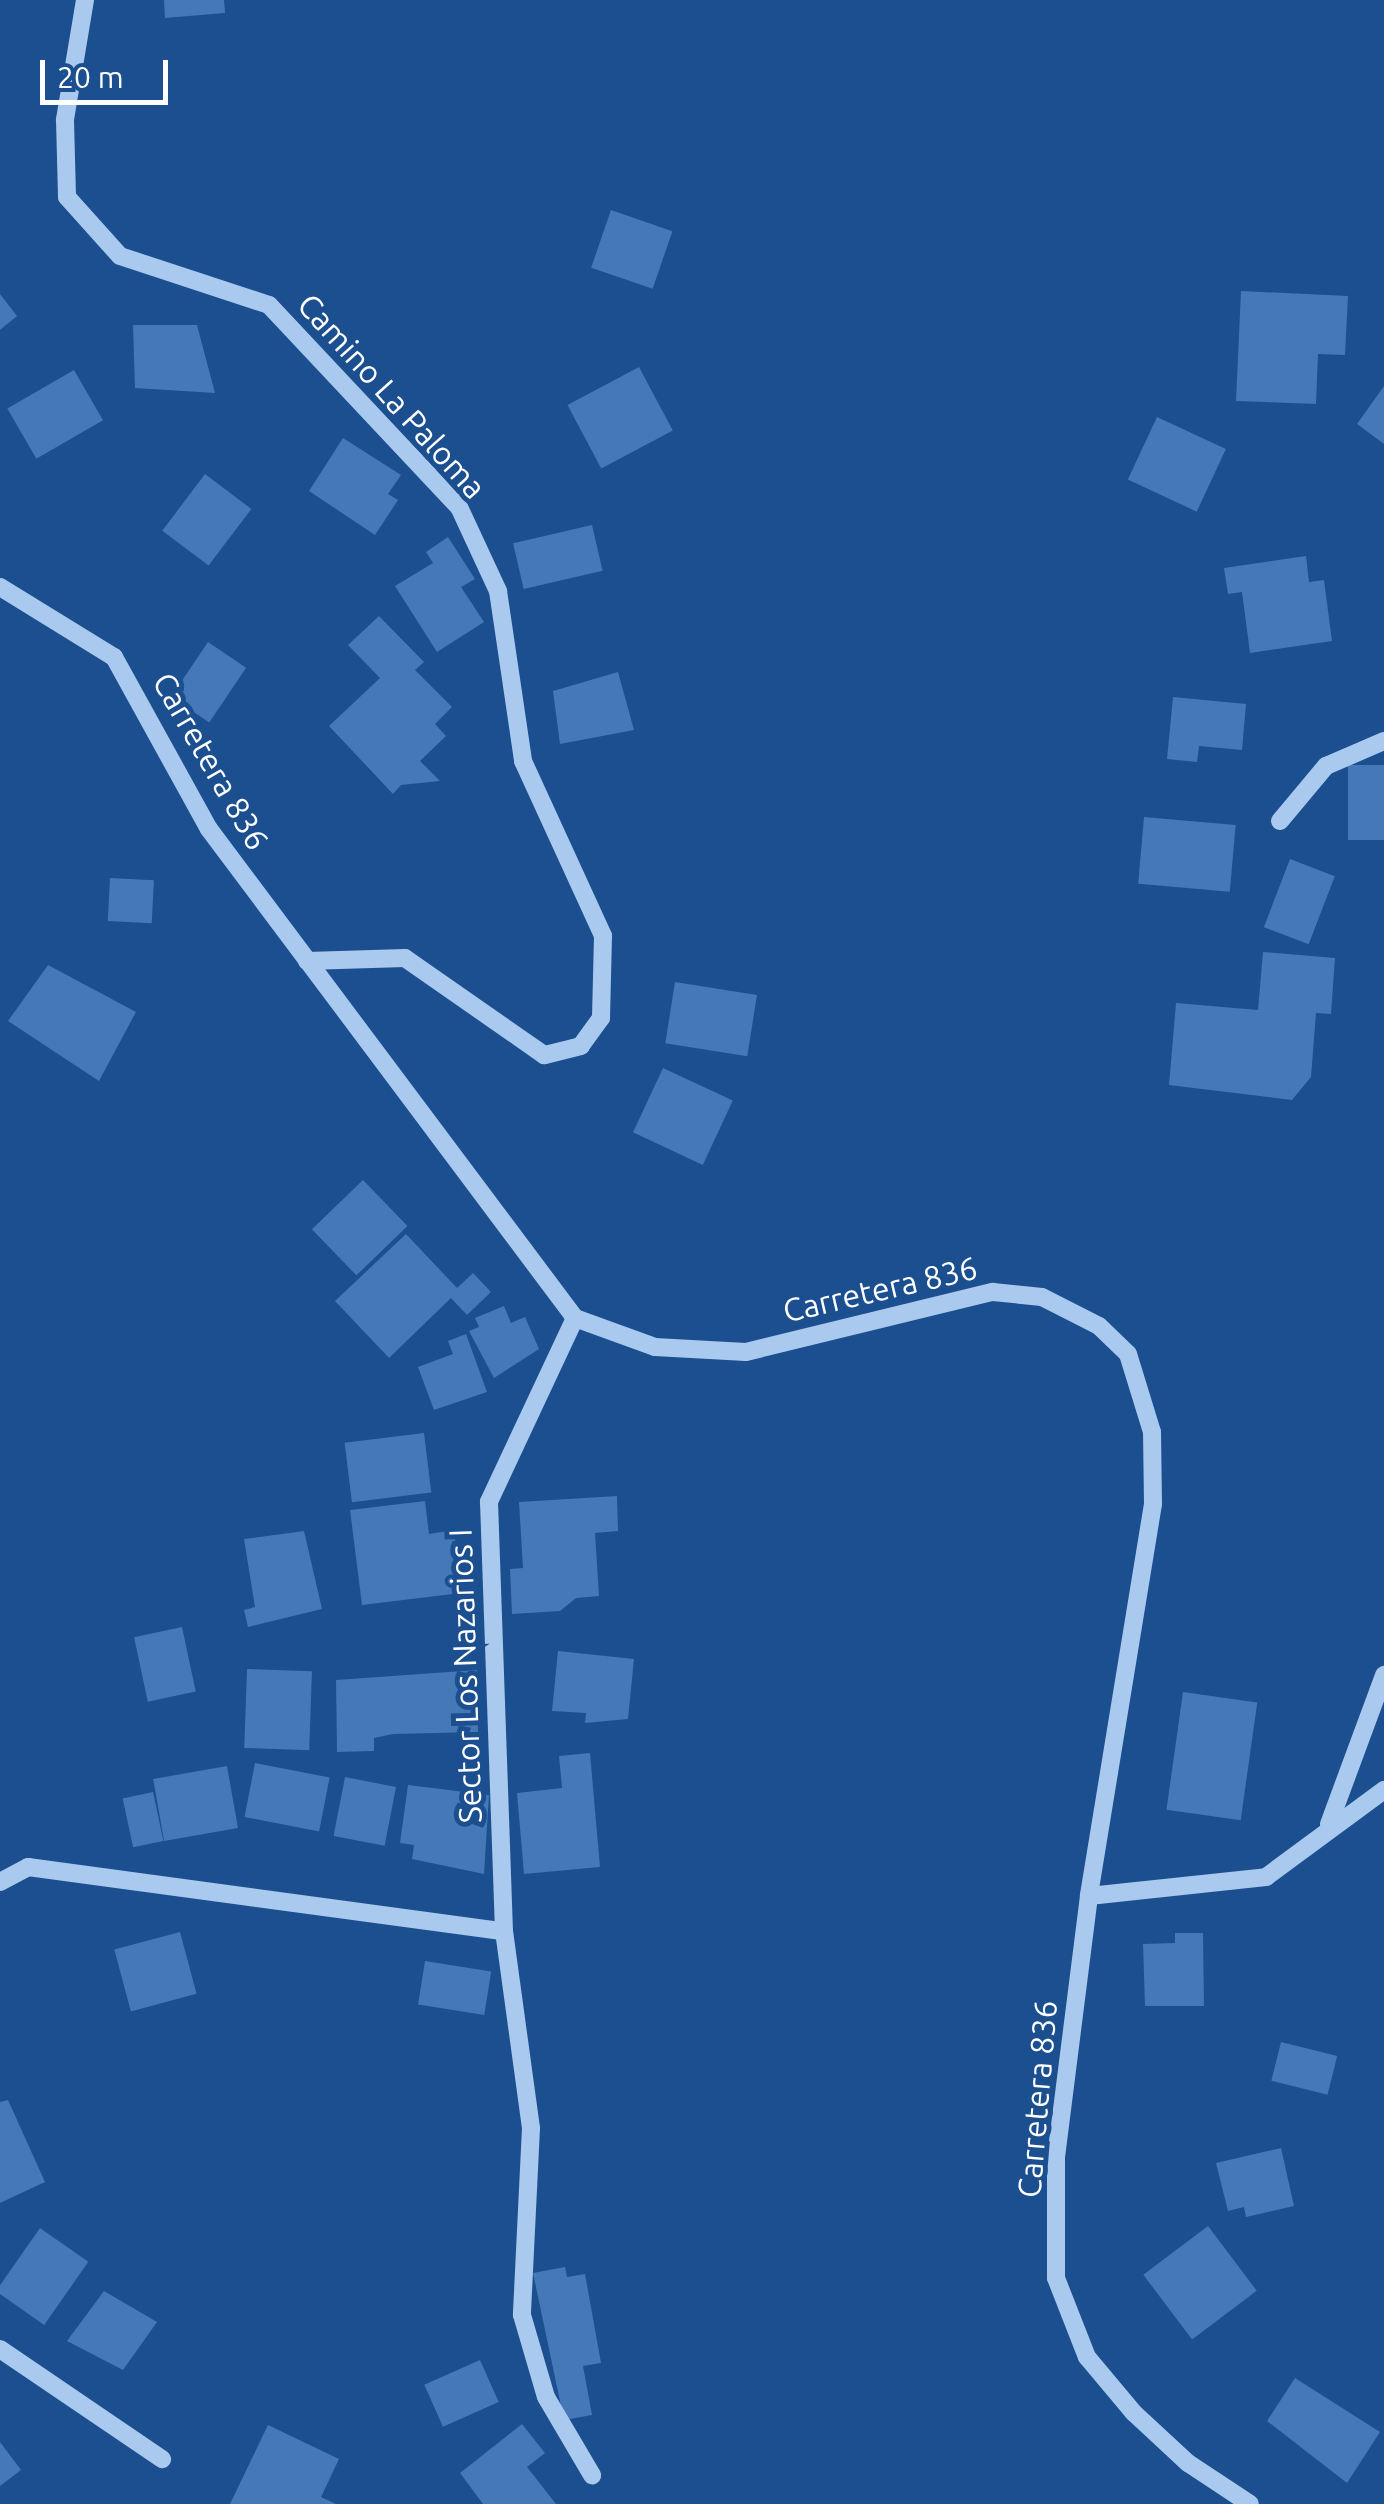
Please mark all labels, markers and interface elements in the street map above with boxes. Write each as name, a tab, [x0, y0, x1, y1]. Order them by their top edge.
scale bar	[45, 40, 172, 102]
text: 20 m	[57, 60, 124, 94]
street label: Camino La Paloma	[290, 286, 494, 506]
street label: Carretera 836	[145, 666, 277, 856]
street label: Carretera 836	[779, 1248, 981, 1330]
street label: Sector Los Nazarios I	[441, 1528, 489, 1824]
street label: Carretera 836	[1009, 1999, 1065, 2199]

